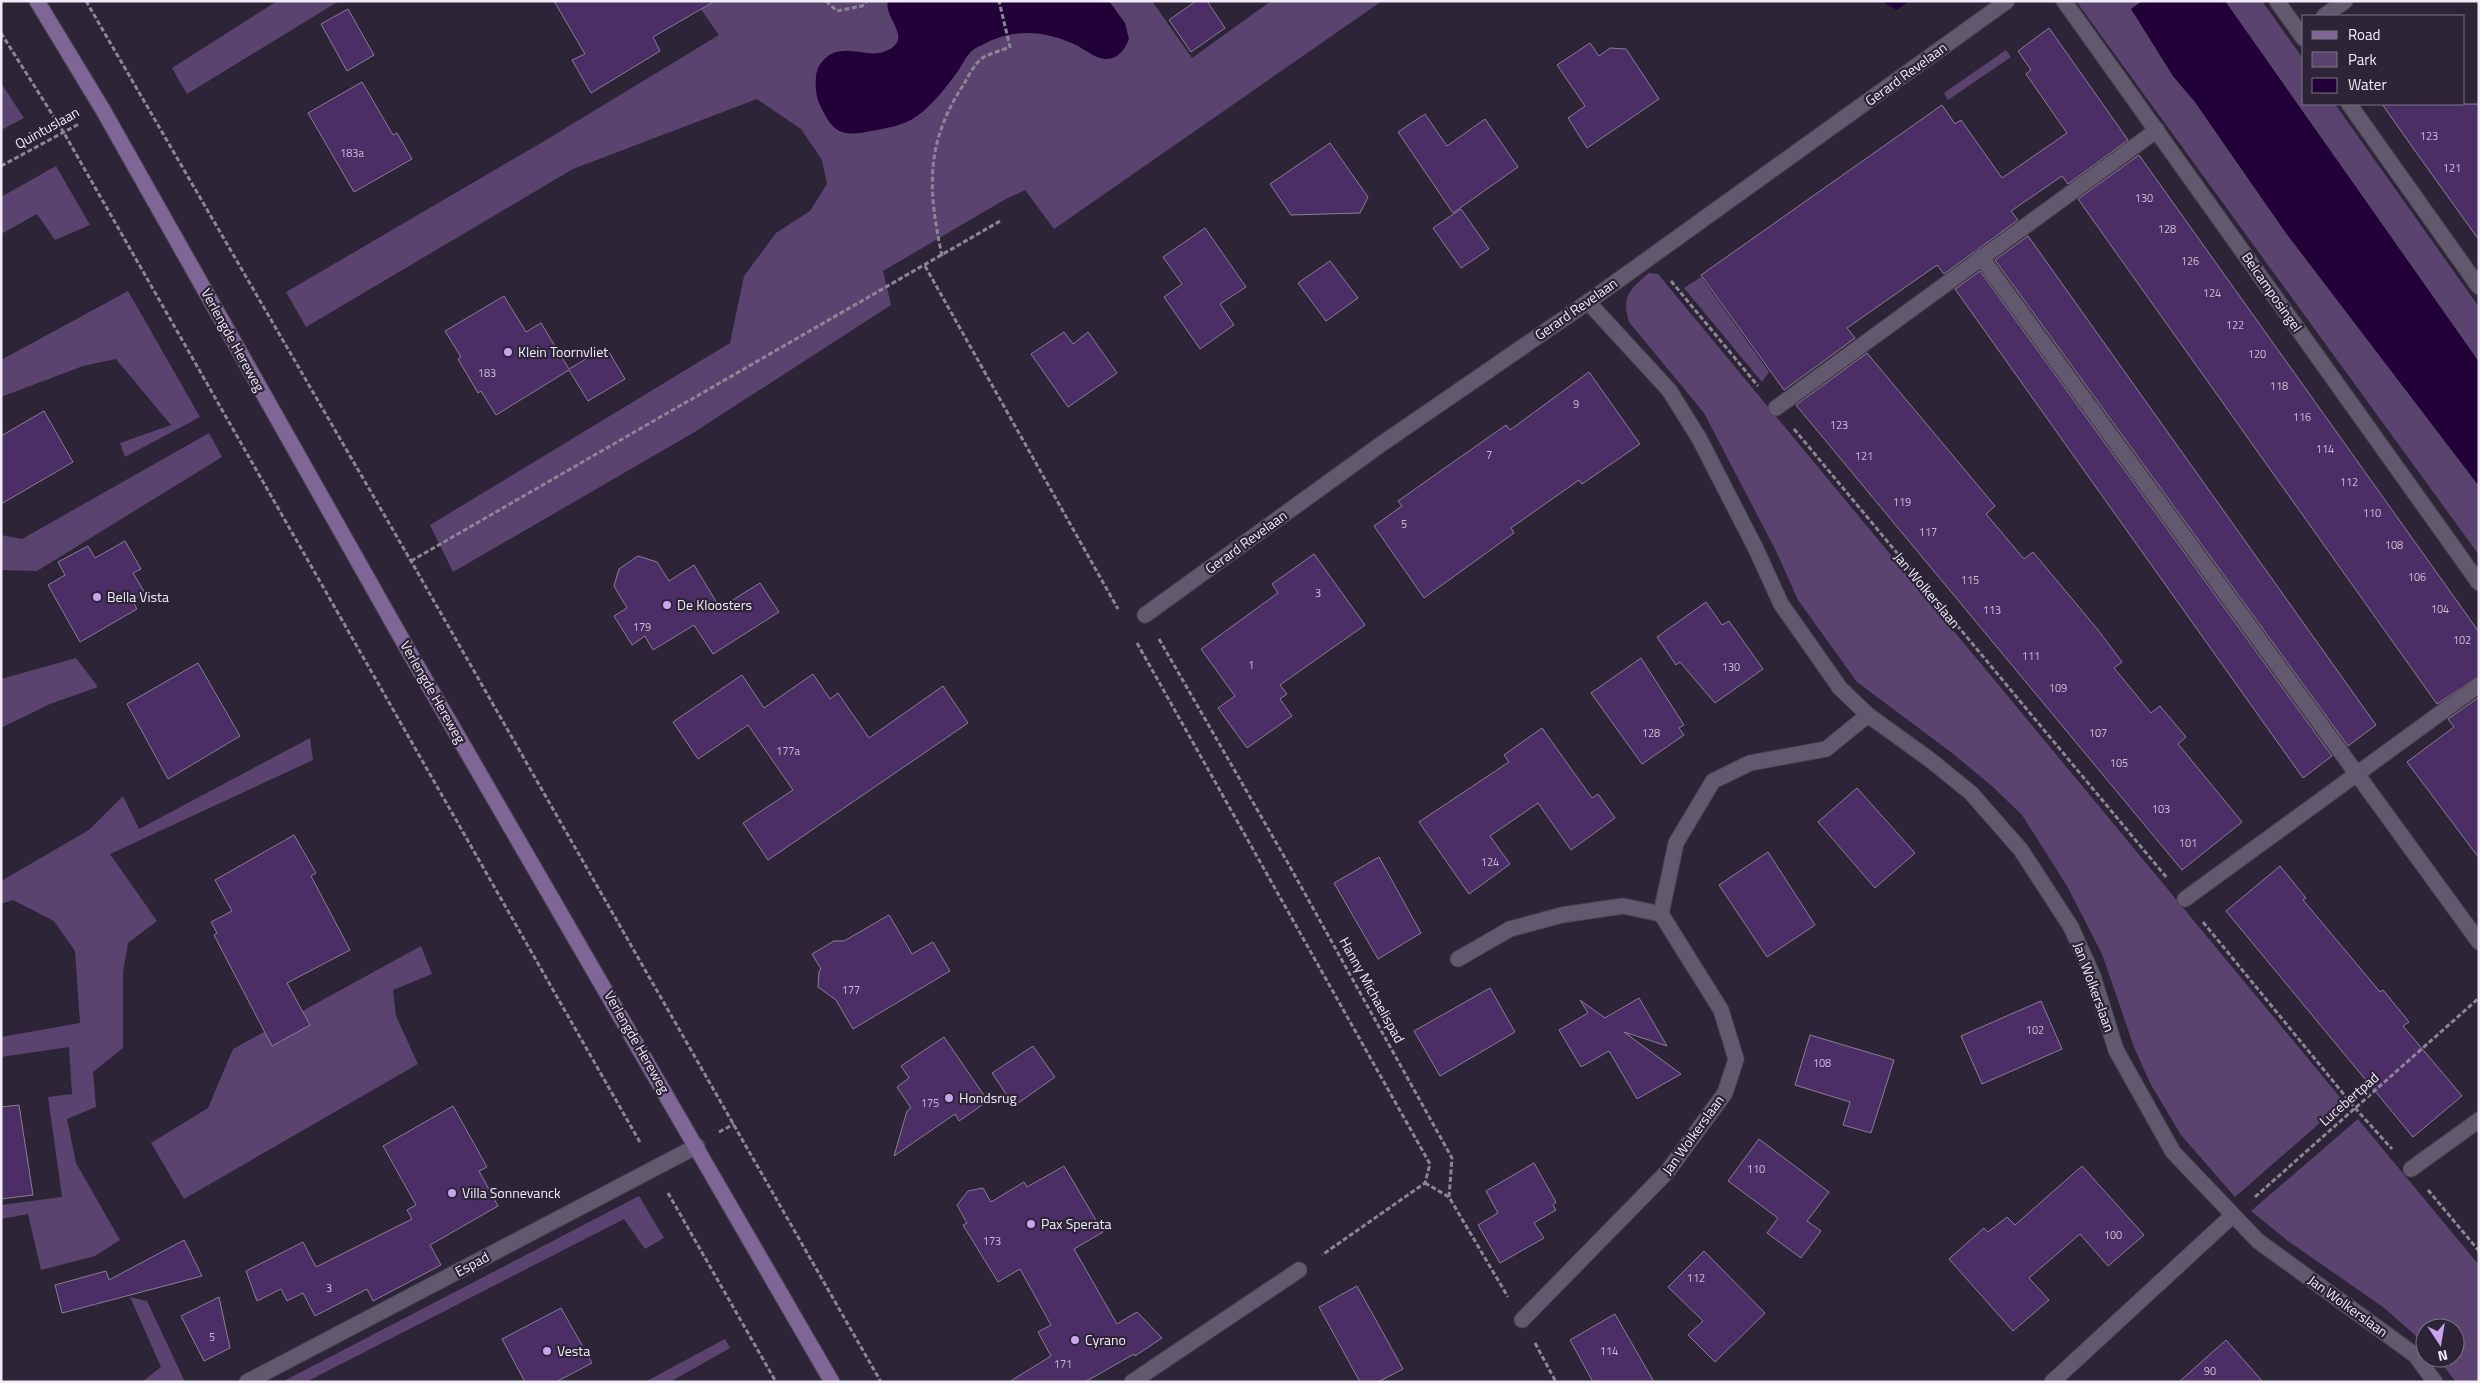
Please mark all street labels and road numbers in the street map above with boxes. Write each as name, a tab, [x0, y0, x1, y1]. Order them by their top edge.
street label: Gerard Revelaan	[1860, 37, 1951, 110]
street label: Quintuslaan	[11, 101, 83, 154]
street label: Belcamposingel	[2237, 248, 2308, 336]
street label: Gerard Revelaan	[1530, 272, 1621, 345]
street label: Verlengde Hereweg	[196, 284, 271, 395]
street label: Gerard Revelaan	[1200, 505, 1291, 578]
street label: Jan Wolkerslaan	[1889, 547, 1966, 632]
street label: Verlengde Hereweg	[396, 637, 471, 747]
street label: Hanny Michaelispad	[1335, 933, 1410, 1047]
street label: Jan Wolkerslaan	[2069, 939, 2120, 1035]
street label: Verlengde Hereweg	[600, 987, 675, 1097]
street label: Lucebertpad	[2314, 1067, 2383, 1131]
street label: Jan Wolkerslaan	[1656, 1090, 1729, 1179]
street label: Espad	[451, 1246, 493, 1281]
street label: Jan Wolkerslaan	[2304, 1269, 2393, 1342]

